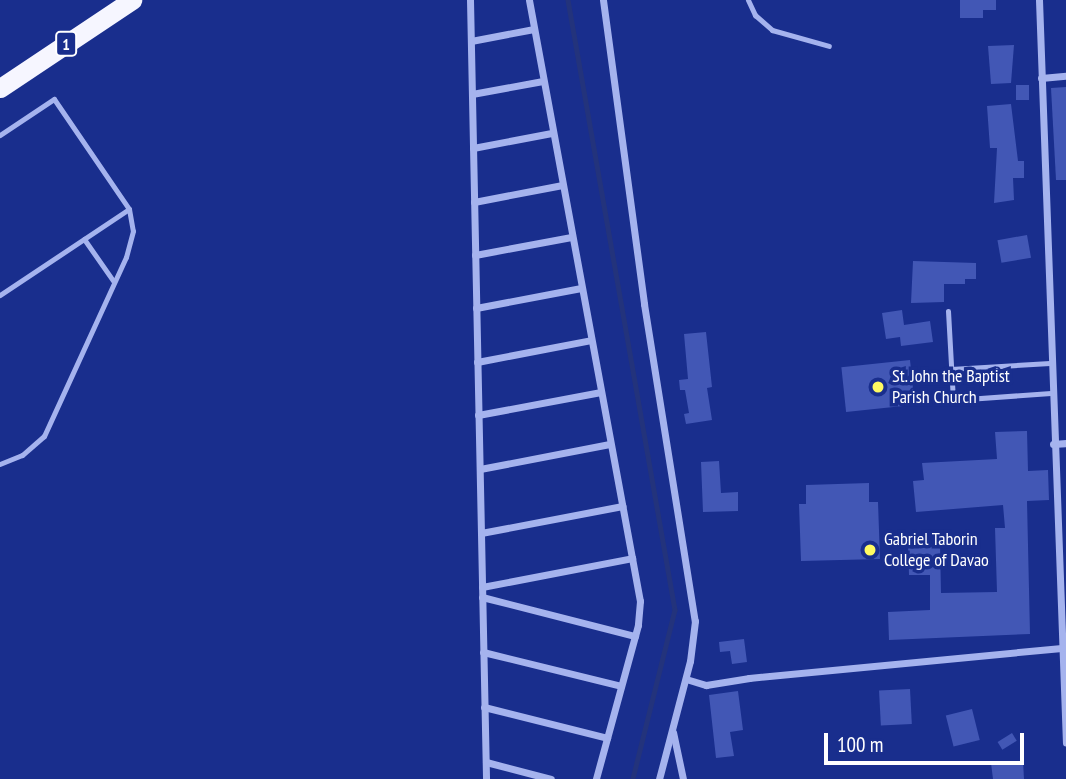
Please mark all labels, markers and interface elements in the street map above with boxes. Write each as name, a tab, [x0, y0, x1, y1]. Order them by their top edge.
road number: 1	[54, 32, 78, 56]
place label: St. John the Baptist Parish Church	[892, 366, 1011, 408]
marker: St. John the Baptist Parish Church	[870, 379, 886, 395]
place label: Gabriel Taborin College of Davao	[884, 529, 989, 572]
marker: Gabriel Taborin College of Davao	[862, 542, 878, 558]
scale bar	[828, 720, 1028, 764]
text: 100 m	[837, 731, 883, 758]

